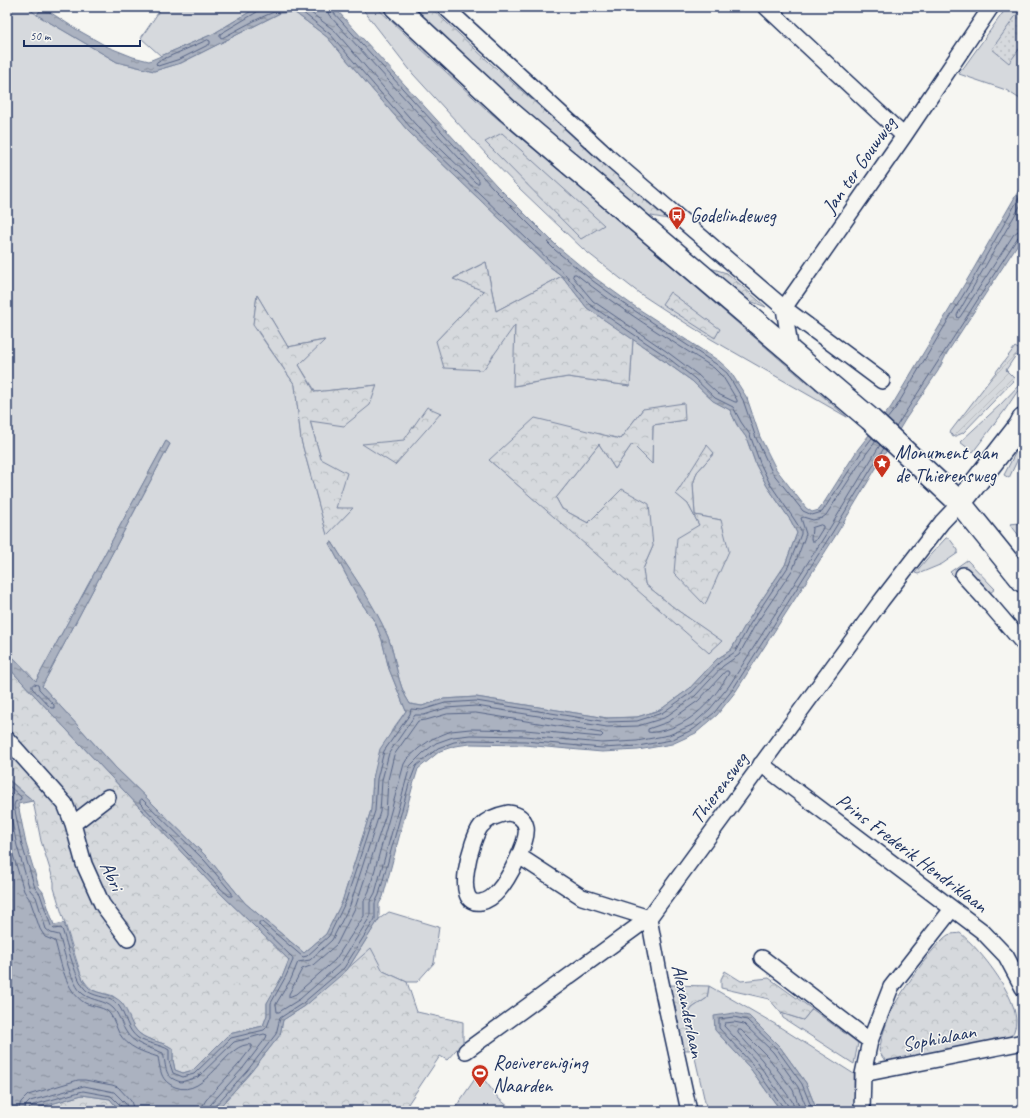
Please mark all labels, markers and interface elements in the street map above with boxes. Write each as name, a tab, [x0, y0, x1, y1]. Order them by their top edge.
scale bar	[24, 22, 140, 48]
text: 50 m	[30, 28, 52, 44]
street label: Jan ter Gouwweg	[816, 110, 902, 219]
place label: Godelindeweg	[690, 203, 777, 228]
bus stop icon: Godelindeweg	[667, 205, 687, 230]
place label: Monument aan de Thierensweg	[895, 440, 999, 488]
place icon: Monument aan de Thierensweg	[872, 453, 892, 478]
street label: Thierensweg	[685, 746, 754, 829]
street label: Prins Frederik Hendriklaan	[831, 788, 993, 919]
street label: Abri	[94, 857, 131, 897]
street label: Alexanderlaan	[666, 962, 710, 1061]
street label: Sophialaan	[900, 1018, 979, 1057]
place label: Roeivereniging Naarden	[493, 1050, 589, 1098]
sports icon: Roeivereniging Naarden	[470, 1063, 490, 1088]

